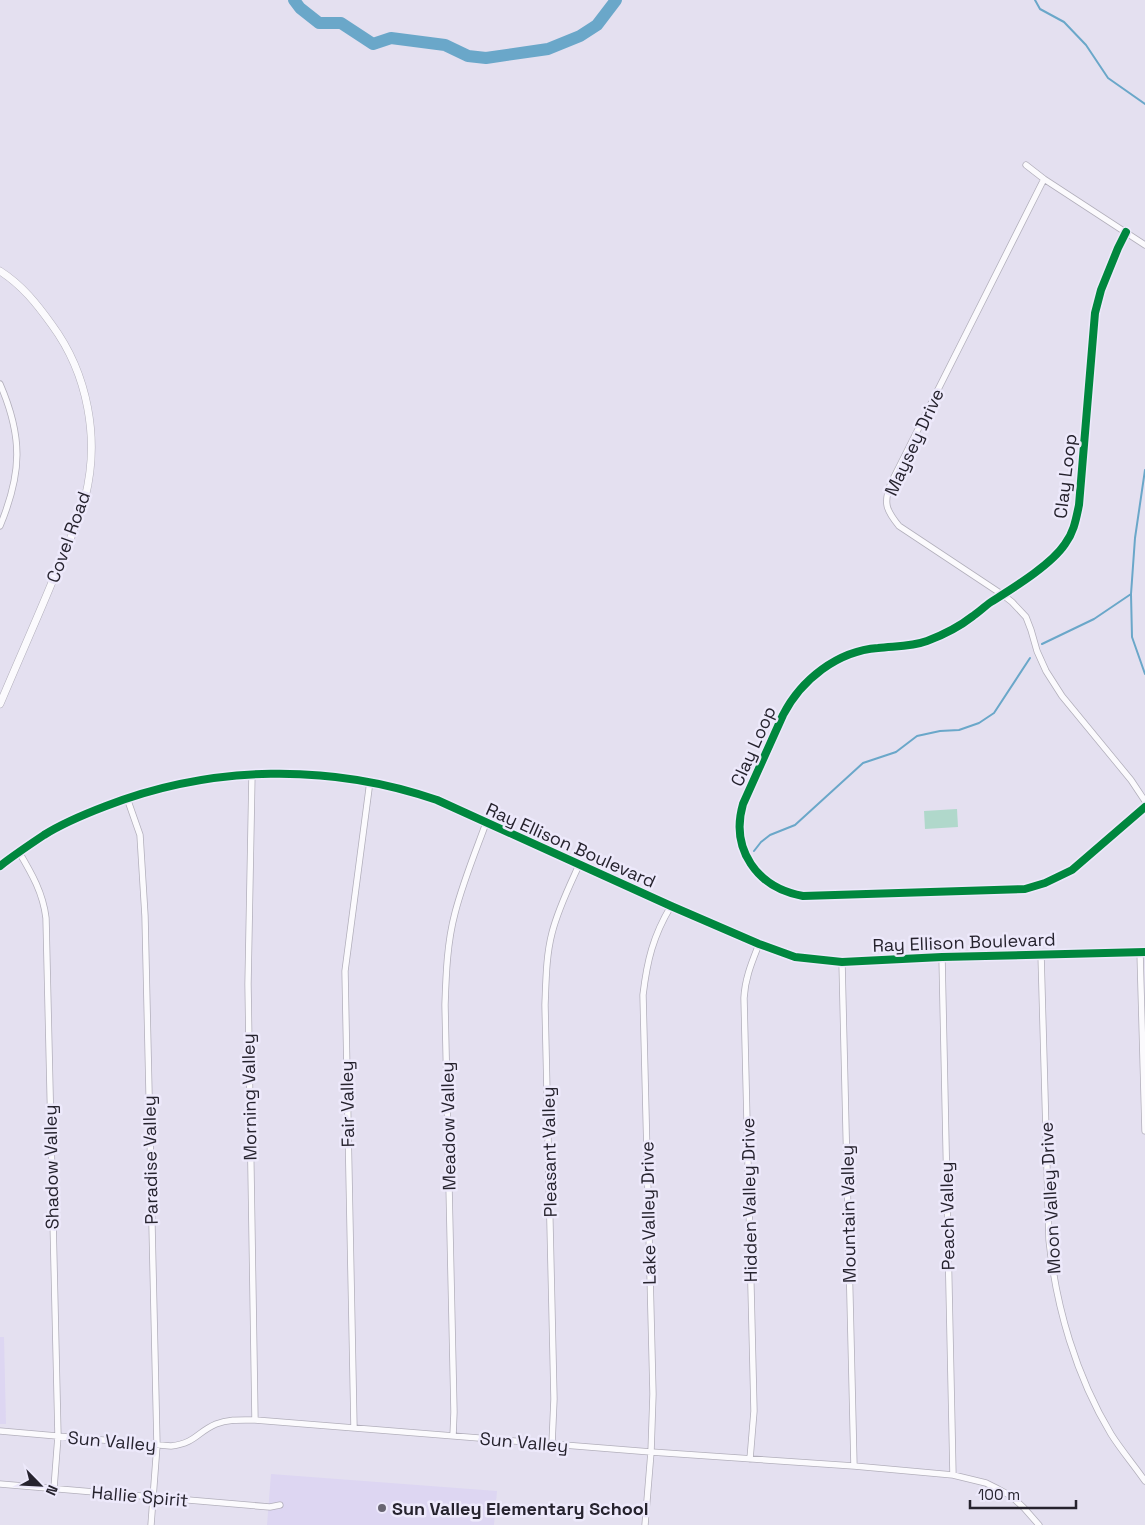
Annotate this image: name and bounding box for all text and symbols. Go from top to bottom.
street label: Maysey Drive [879,385,949,499]
street label: Clay Loop [1048,432,1082,520]
street label: Covel Road [41,488,95,586]
street label: Clay Loop [725,702,781,790]
street label: Ray Ellison Boulevard [483,797,659,893]
street label: Ray Ellison Boulevard [872,927,1056,957]
street label: Morning Valley [236,1033,262,1161]
street label: Fair Valley [335,1060,359,1148]
street label: Meadow Valley [435,1061,461,1191]
street label: Pleasant Valley [536,1086,562,1218]
street label: Paradise Valley [137,1095,163,1225]
street label: Shadow Valley [38,1104,64,1230]
street label: Hidden Valley Drive [736,1118,762,1282]
street label: Moon Valley Drive [1035,1121,1065,1275]
street label: Lake Valley Drive [635,1141,661,1285]
street label: Mountain Valley [835,1145,861,1283]
street label: Peach Valley [935,1161,959,1271]
street label: Sun Valley [67,1426,157,1456]
street label: Sun Valley [479,1427,569,1457]
north arrow [15,1460,65,1510]
scale bar [970,1478,1076,1510]
street label: Hallie Spirit [91,1480,189,1512]
text: N [42,1482,62,1498]
text: 100 m [978,1485,1020,1504]
place label: Sun Valley Elementary School [392,1497,649,1520]
marker: Sun Valley Elementary School [376,1502,388,1514]

